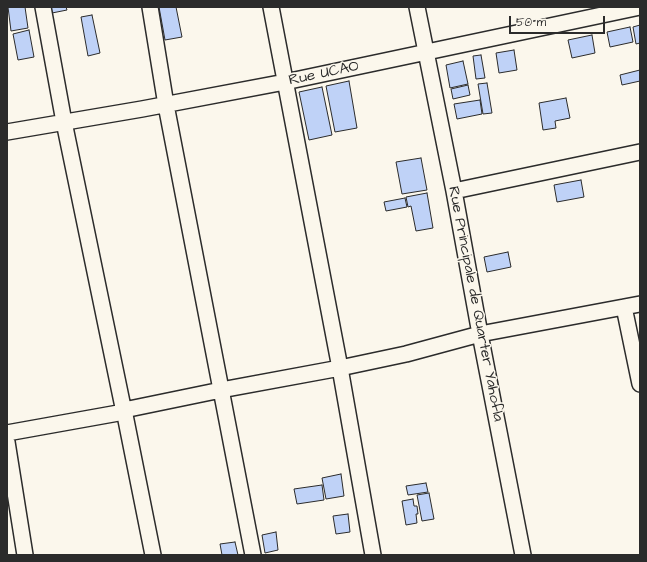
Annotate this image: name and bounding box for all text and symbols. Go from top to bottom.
scale bar [511,8,607,34]
text: 50 m [516,14,546,31]
street label: Rue UCAO [287,58,361,90]
street label: Rue Principale de Quarter Yahofla [443,185,507,423]

